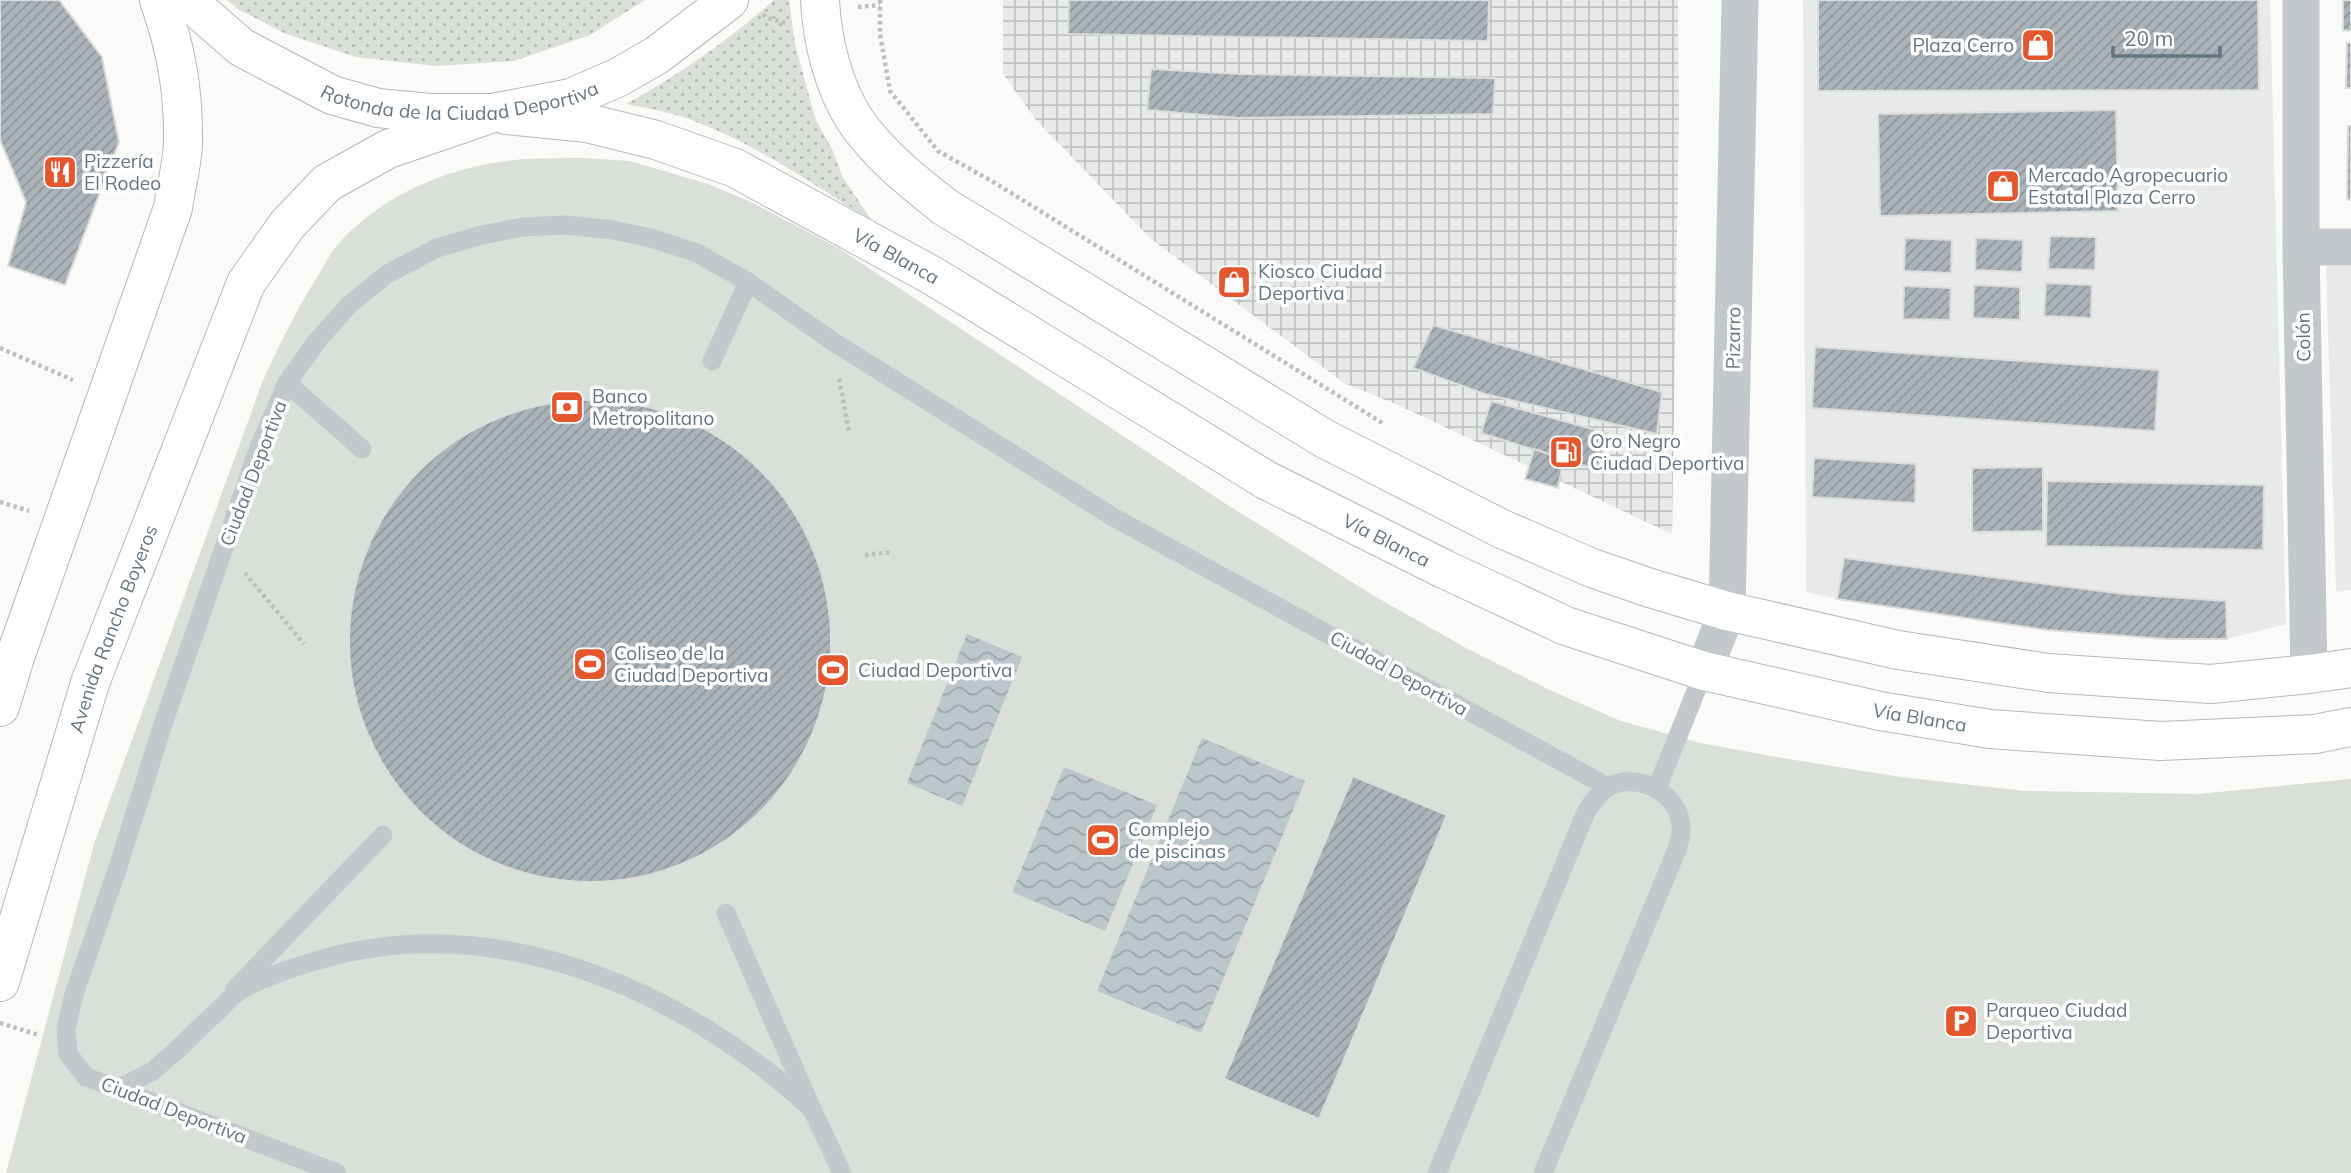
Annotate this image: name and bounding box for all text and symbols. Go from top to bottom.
scale bar [2113,14,2220,58]
text: 20 m [2124,25,2173,51]
shop icon: Plaza Cerro [2019,26,2057,64]
place label: Plaza Cerro [1912,33,2014,57]
street label: Rotonda de la Ciudad Deportiva [318,73,600,95]
text: Rotonda de la Ciudad Deportiva [317,76,602,125]
place label: Pizzería El Rodeo [84,149,161,195]
restaurant icon: Pizzería El Rodeo [41,153,79,191]
place label: Mercado Agropecuario Estatal Plaza Cerro [2028,163,2228,209]
shop icon: Mercado Agropecuario Estatal Plaza Cerro [1984,167,2022,205]
street label: Vía Blanca [849,223,944,289]
place label: Kiosco Ciudad Deportiva [1258,259,1383,305]
shop icon: Kiosco Ciudad Deportiva [1215,263,1253,301]
street label: Pizarro [1720,306,1746,370]
street label: Colón [2291,312,2315,362]
place label: Banco Metropolitano [592,384,714,430]
bank icon: Banco Metropolitano [548,388,586,426]
street label: Ciudad Deportiva [214,397,292,549]
place label: Oro Negro Ciudad Deportiva [1590,429,1744,475]
fuel station icon: Oro Negro Ciudad Deportiva [1547,433,1585,471]
street label: Vía Blanca [1339,508,1434,572]
street label: Avenida Rancho Boyeros [64,521,163,736]
street label: Ciudad Deportiva [1326,625,1472,721]
place label: Coliseo de la Ciudad Deportiva [614,641,768,687]
sports icon: Coliseo de la Ciudad Deportiva [571,645,609,683]
sports icon: Ciudad Deportiva [814,651,852,689]
place label: Ciudad Deportiva [858,658,1012,682]
street label: Vía Blanca [1870,698,1969,737]
place label: Complejo de piscinas [1128,817,1226,863]
sports icon: Complejo de piscinas [1084,821,1122,859]
place label: Parqueo Ciudad Deportiva [1986,998,2127,1044]
parking icon: Parqueo Ciudad Deportiva [1942,1002,1980,1040]
street label: Ciudad Deportiva [98,1071,250,1149]

